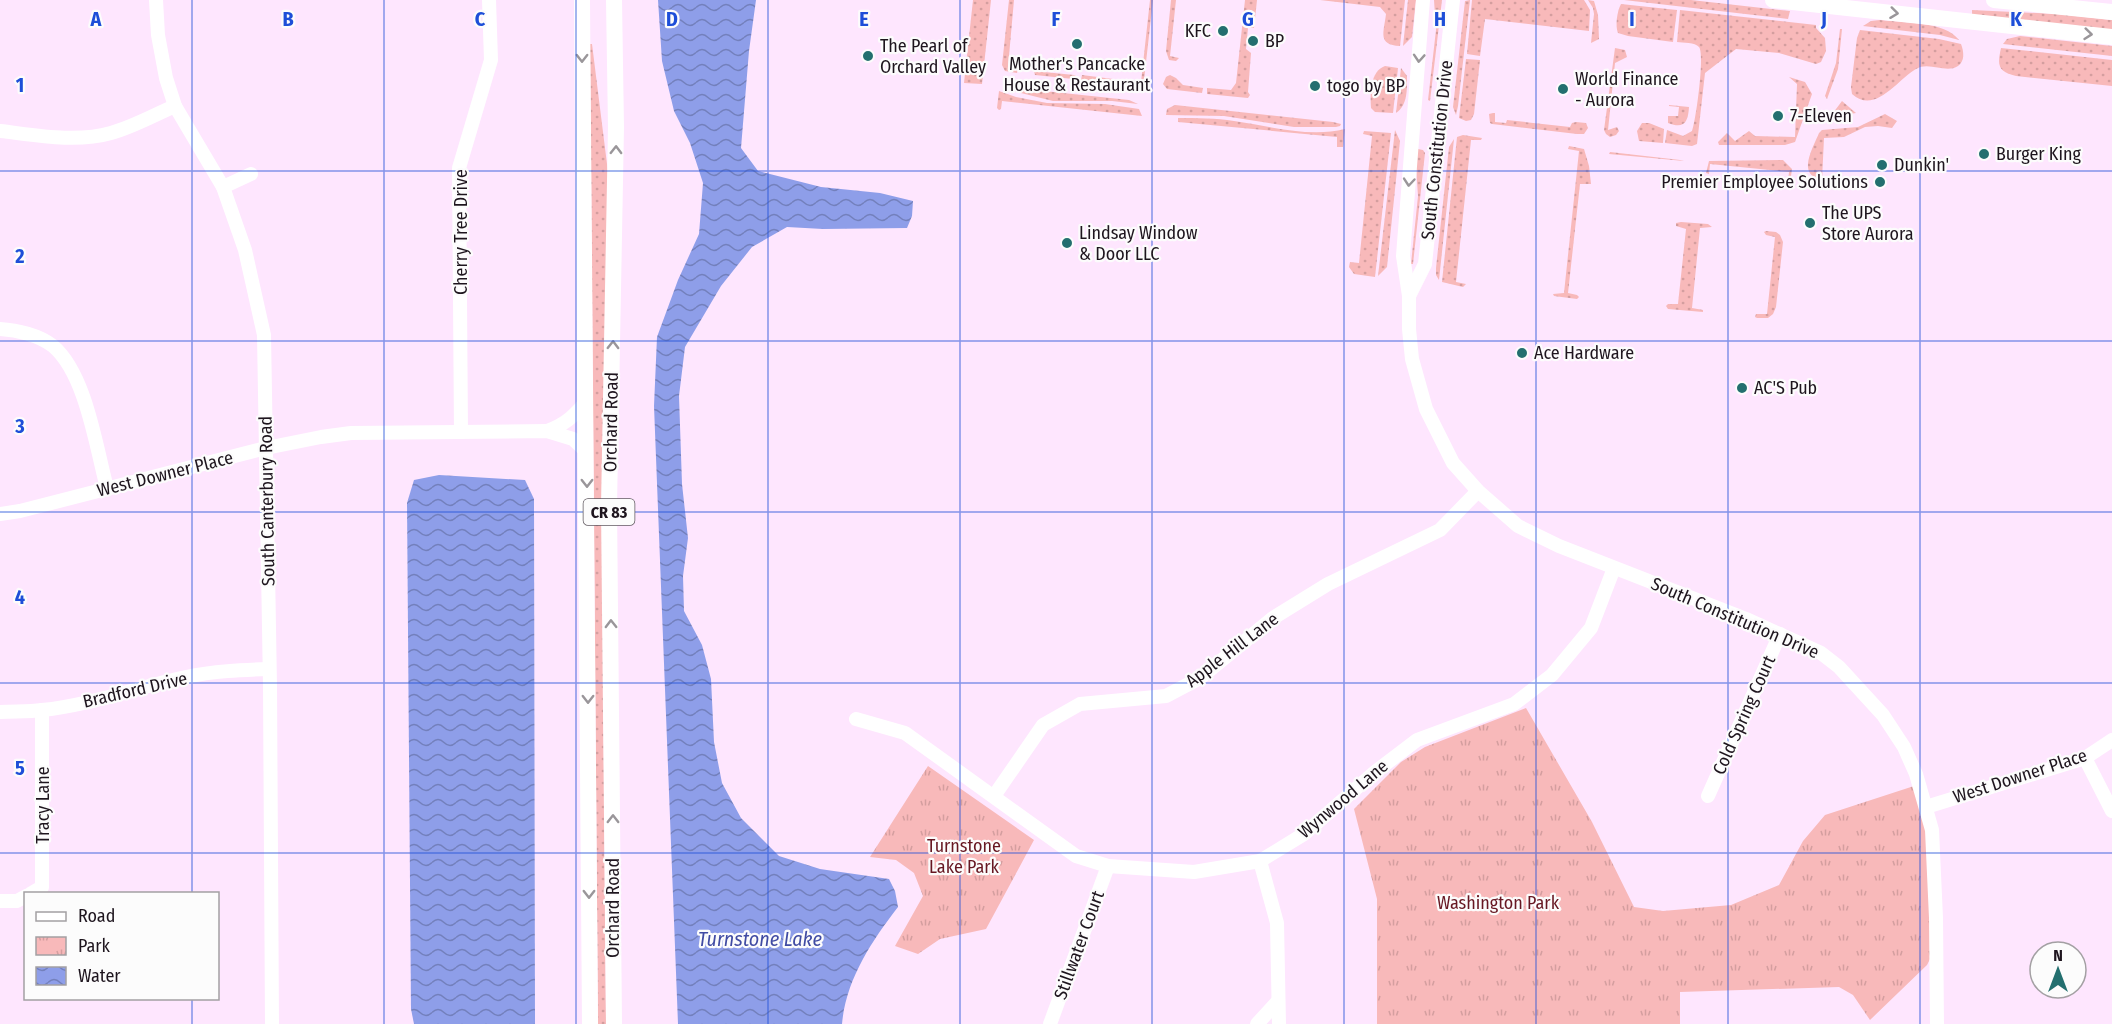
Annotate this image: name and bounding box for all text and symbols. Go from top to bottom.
one-way arrow [1889,6,1899,19]
text: A [90,7,103,31]
text: B [282,7,294,31]
text: C [475,7,486,31]
text: D [666,7,678,31]
text: E [859,7,869,31]
text: F [1052,7,1061,31]
text: G [1242,7,1254,31]
text: H [1434,7,1446,31]
text: I [1629,7,1635,31]
text: J [1820,7,1827,31]
text: K [2010,7,2022,31]
place label: KFC [1185,20,1211,42]
marker: KFC [1216,24,1230,38]
one-way arrow [2083,28,2092,40]
place label: BP [1265,30,1284,52]
marker: BP [1246,34,1260,48]
place label: The Pearl of Orchard Valley [880,35,986,78]
marker: Mother's Pancacke House & Restaurant [1070,37,1084,51]
marker: The Pearl of Orchard Valley [861,49,875,63]
place label: Mother's Pancacke House & Restaurant [1004,53,1151,96]
one-way arrow [576,54,588,63]
one-way arrow [1412,54,1425,63]
street label: South Constitution Drive [1417,59,1457,241]
place label: World Finance - Aurora [1575,68,1679,111]
text: 1 [16,73,24,97]
place label: togo by BP [1327,75,1405,97]
marker: togo by BP [1308,79,1322,93]
marker: World Finance - Aurora [1556,82,1570,96]
place label: 7-Eleven [1790,105,1852,127]
marker: 7-Eleven [1771,109,1785,123]
place label: Burger King [1996,143,2081,165]
one-way arrow [610,145,622,154]
marker: Burger King [1977,147,1991,161]
place label: Dunkin' [1894,154,1949,176]
marker: Dunkin' [1875,158,1889,172]
street label: Cherry Tree Drive [450,169,472,295]
place label: Premier Employee Solutions [1661,171,1868,193]
marker: Premier Employee Solutions [1873,175,1887,189]
one-way arrow [1403,178,1416,187]
place label: The UPS Store Aurora [1822,202,1914,245]
marker: The UPS Store Aurora [1803,216,1817,230]
place label: Lindsay Window & Door LLC [1079,222,1198,265]
marker: Lindsay Window & Door LLC [1060,236,1074,250]
text: 2 [14,244,25,268]
one-way arrow [606,340,619,349]
place label: Ace Hardware [1534,342,1634,364]
marker: Ace Hardware [1515,346,1529,360]
street label: Orchard Road [599,372,623,472]
place label: AC'S Pub [1754,377,1817,399]
marker: AC'S Pub [1735,381,1749,395]
text: 3 [14,414,25,438]
street label: South Canterbury Road [255,416,279,586]
street label: West Downer Place [95,446,235,502]
one-way arrow [581,478,593,487]
road number: CR 83 [584,499,634,525]
street label: South Constitution Drive [1648,573,1822,663]
text: 4 [15,585,25,609]
street label: Apple Hill Lane [1181,608,1283,692]
one-way arrow [605,619,617,628]
street label: Cold Spring Court [1708,652,1780,778]
street label: Bradford Drive [81,667,190,713]
one-way arrow [581,694,594,703]
street label: West Downer Place [1950,744,2090,808]
street label: Wynwood Lane [1294,755,1393,843]
text: 5 [15,756,25,780]
street label: Tracy Lane [32,766,54,844]
one-way arrow [607,814,619,823]
park label: Turnstone Lake Park [927,835,1001,878]
street label: Orchard Road [602,858,624,958]
street label: Stillwater Court [1049,888,1109,1002]
one-way arrow [583,889,595,898]
legend [24,892,219,1000]
park label: Washington Park [1437,892,1560,914]
text: Road [78,905,115,927]
water label: Turnstone Lake [698,927,822,951]
text: Park [78,935,111,957]
north arrow [2028,940,2088,1000]
text: N [2053,946,2063,965]
text: Water [78,965,121,987]

